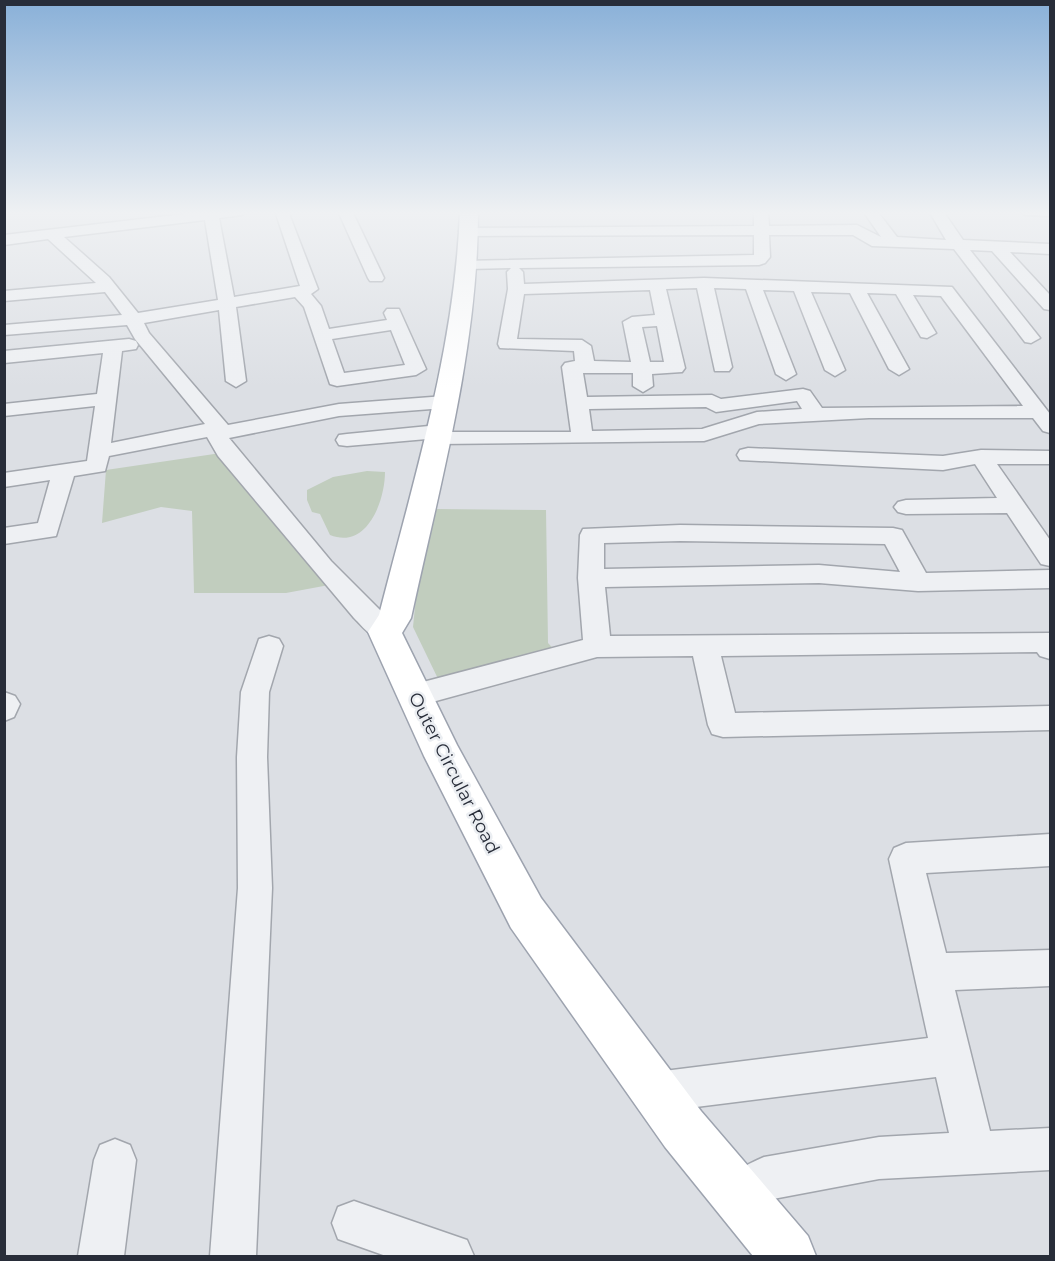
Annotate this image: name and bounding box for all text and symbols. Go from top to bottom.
street label: Outer Circular Road [404,689,504,857]

